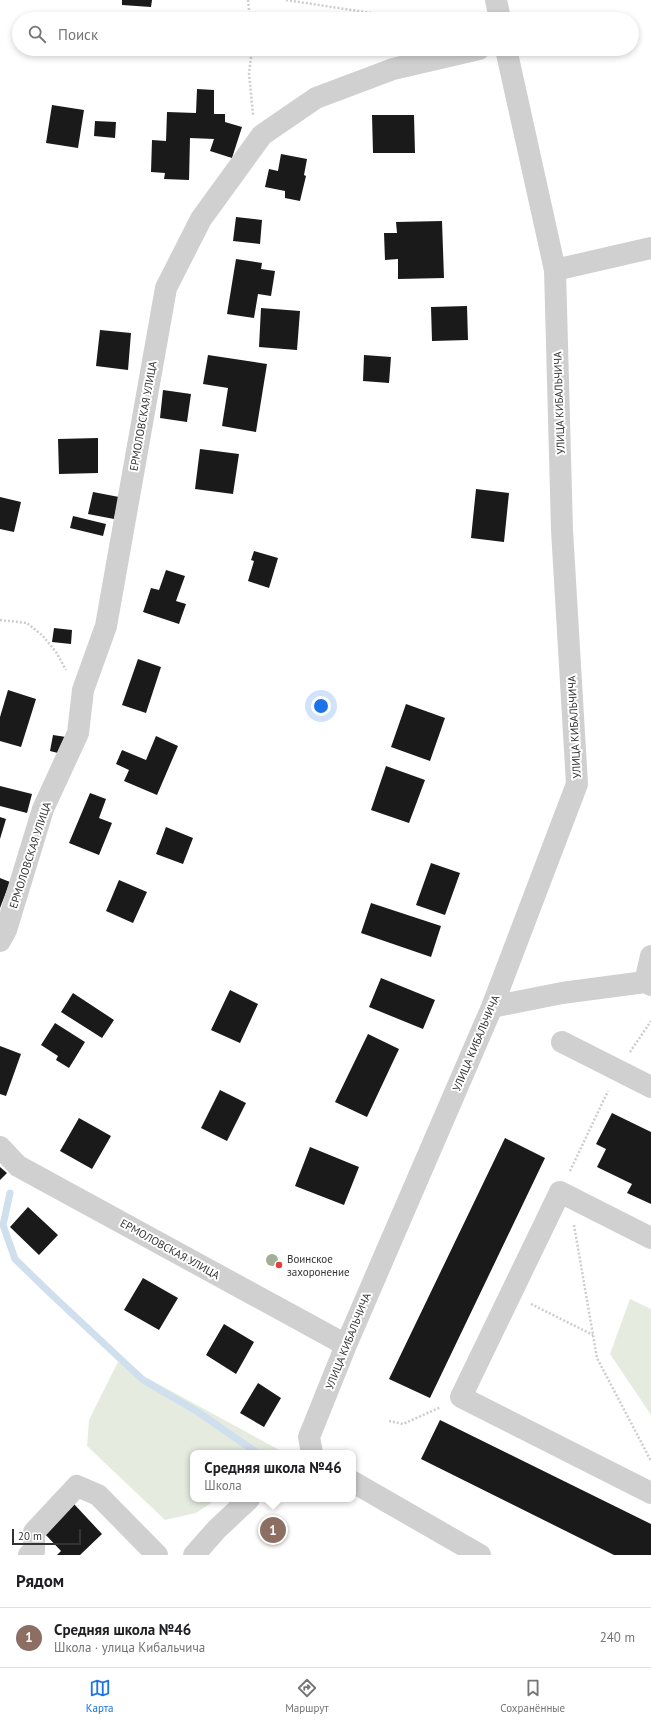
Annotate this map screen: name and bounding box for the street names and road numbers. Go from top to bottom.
street label: УЛИЦА КИБАЛЬЧИЧА [550,351,568,455]
street label: ЕРМОЛОВСКАЯ УЛИЦА [126,359,160,472]
street label: УЛИЦА КИБАЛЬЧИЧА [564,675,584,779]
street label: ЕРМОЛОВСКАЯ УЛИЦА [6,799,54,910]
street label: УЛИЦА КИБАЛЬЧИЧА [449,992,503,1093]
street label: ЕРМОЛОВСКАЯ УЛИЦА [118,1216,223,1282]
street label: УЛИЦА КИБАЛЬЧИЧА [322,1290,374,1391]

